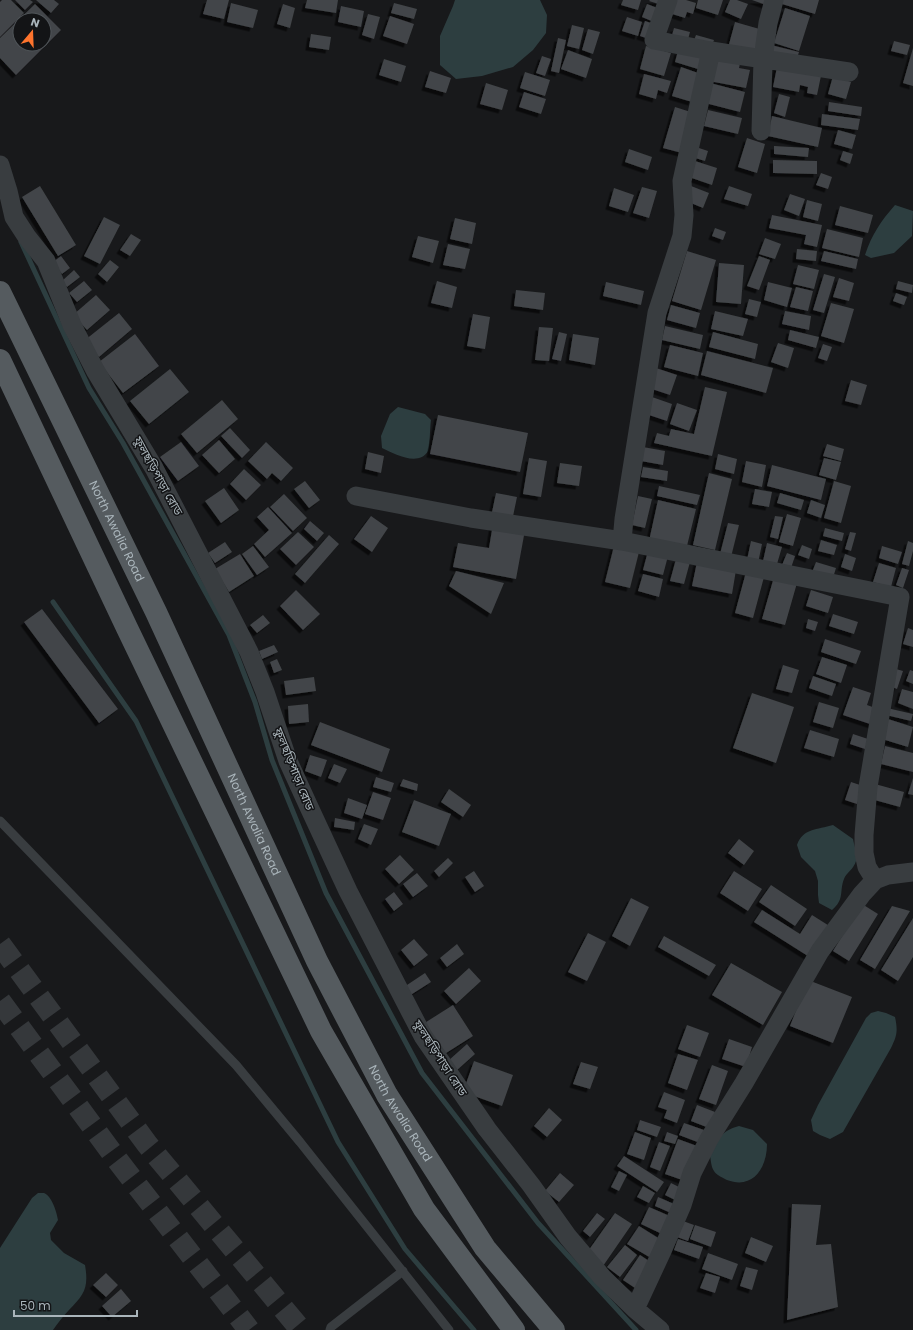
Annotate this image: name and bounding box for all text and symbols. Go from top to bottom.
north arrow [12,12,52,52]
text: N [29,14,42,31]
street label: ফুলছড়িপাড়া রোড [129,432,187,519]
street label: North Awalia Road [85,478,149,584]
street label: ফুলছড়িপাড়া রোড [270,724,319,813]
street label: North Awalia Road [224,771,285,878]
street label: ফুলছড়িপাড়া রোড [409,1015,472,1100]
street label: North Awalia Road [365,1062,436,1165]
scale bar [14,1292,137,1318]
text: 50 m [20,1297,51,1314]

